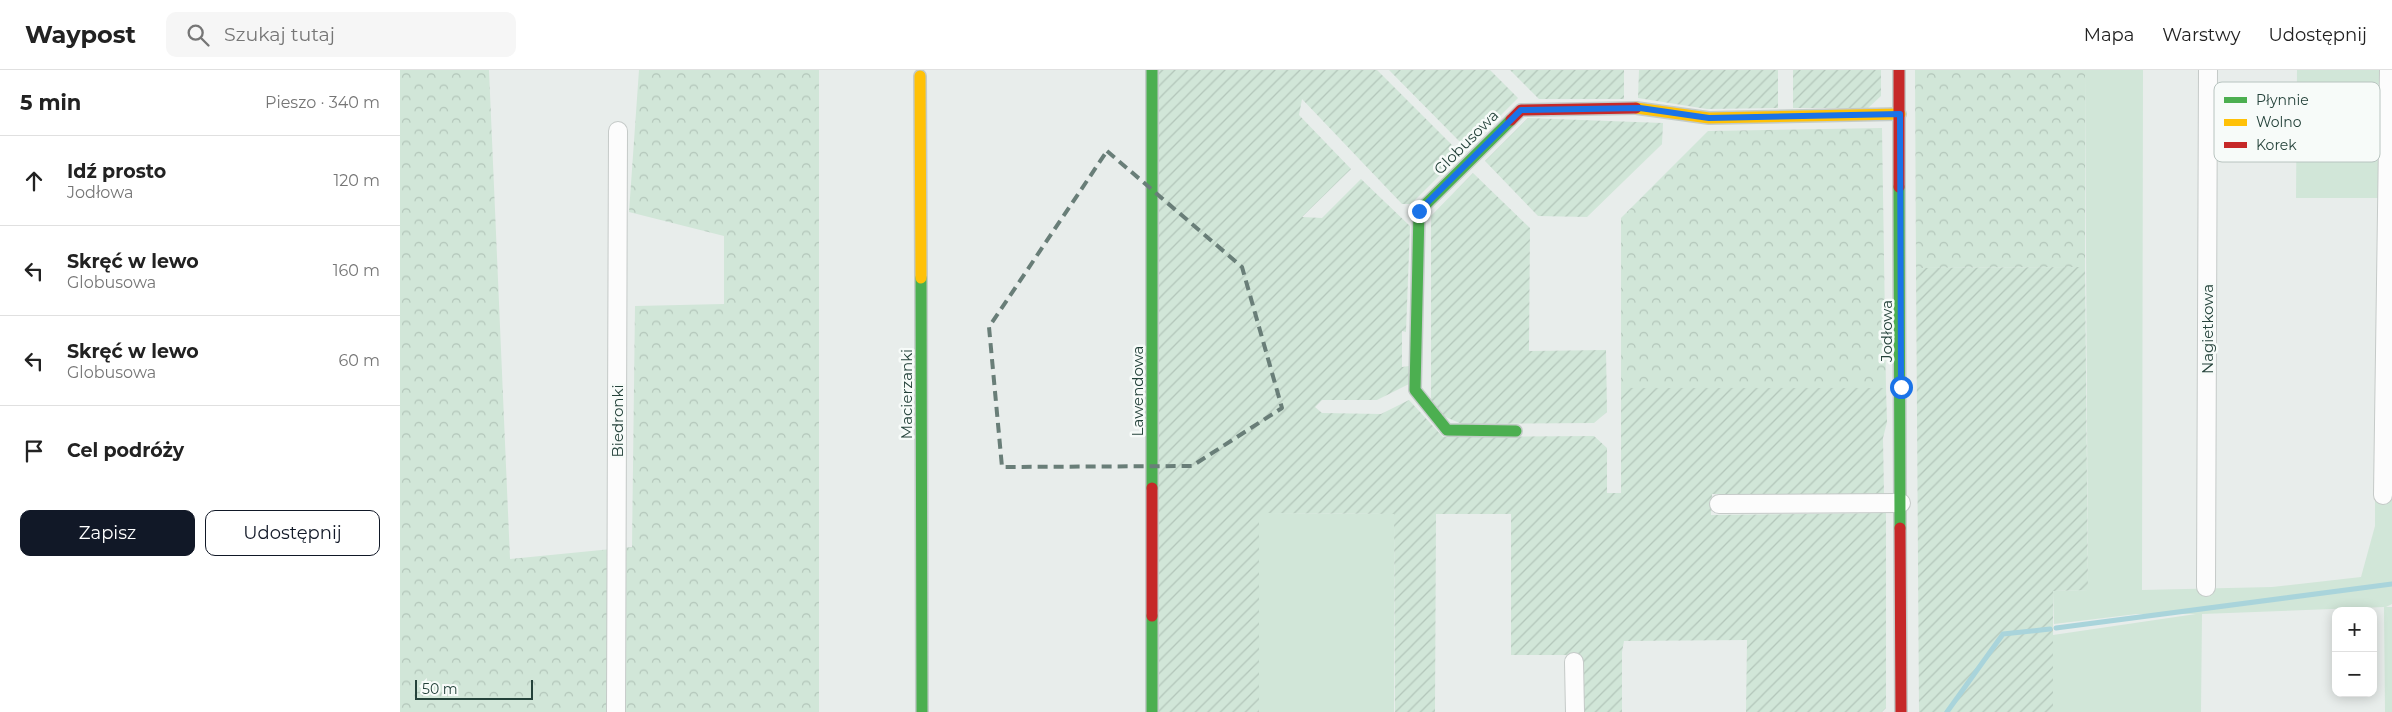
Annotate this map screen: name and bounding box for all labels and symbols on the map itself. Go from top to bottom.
legend [2214,82,2380,162]
text: Płynnie [2256,91,2309,109]
street label: Globusowa [1430,106,1502,178]
text: Wolno [2256,113,2302,131]
text: Korek [2256,136,2297,154]
route end [1408,200,1431,223]
street label: Nagietkowa [2198,284,2217,374]
street label: Jodłowa [1877,300,1896,363]
street label: Lawendowa [1128,346,1147,436]
street label: Macierzanki [897,349,916,439]
route start [1890,376,1913,399]
street label: Biedronki [608,385,627,457]
scale bar [415,677,532,700]

